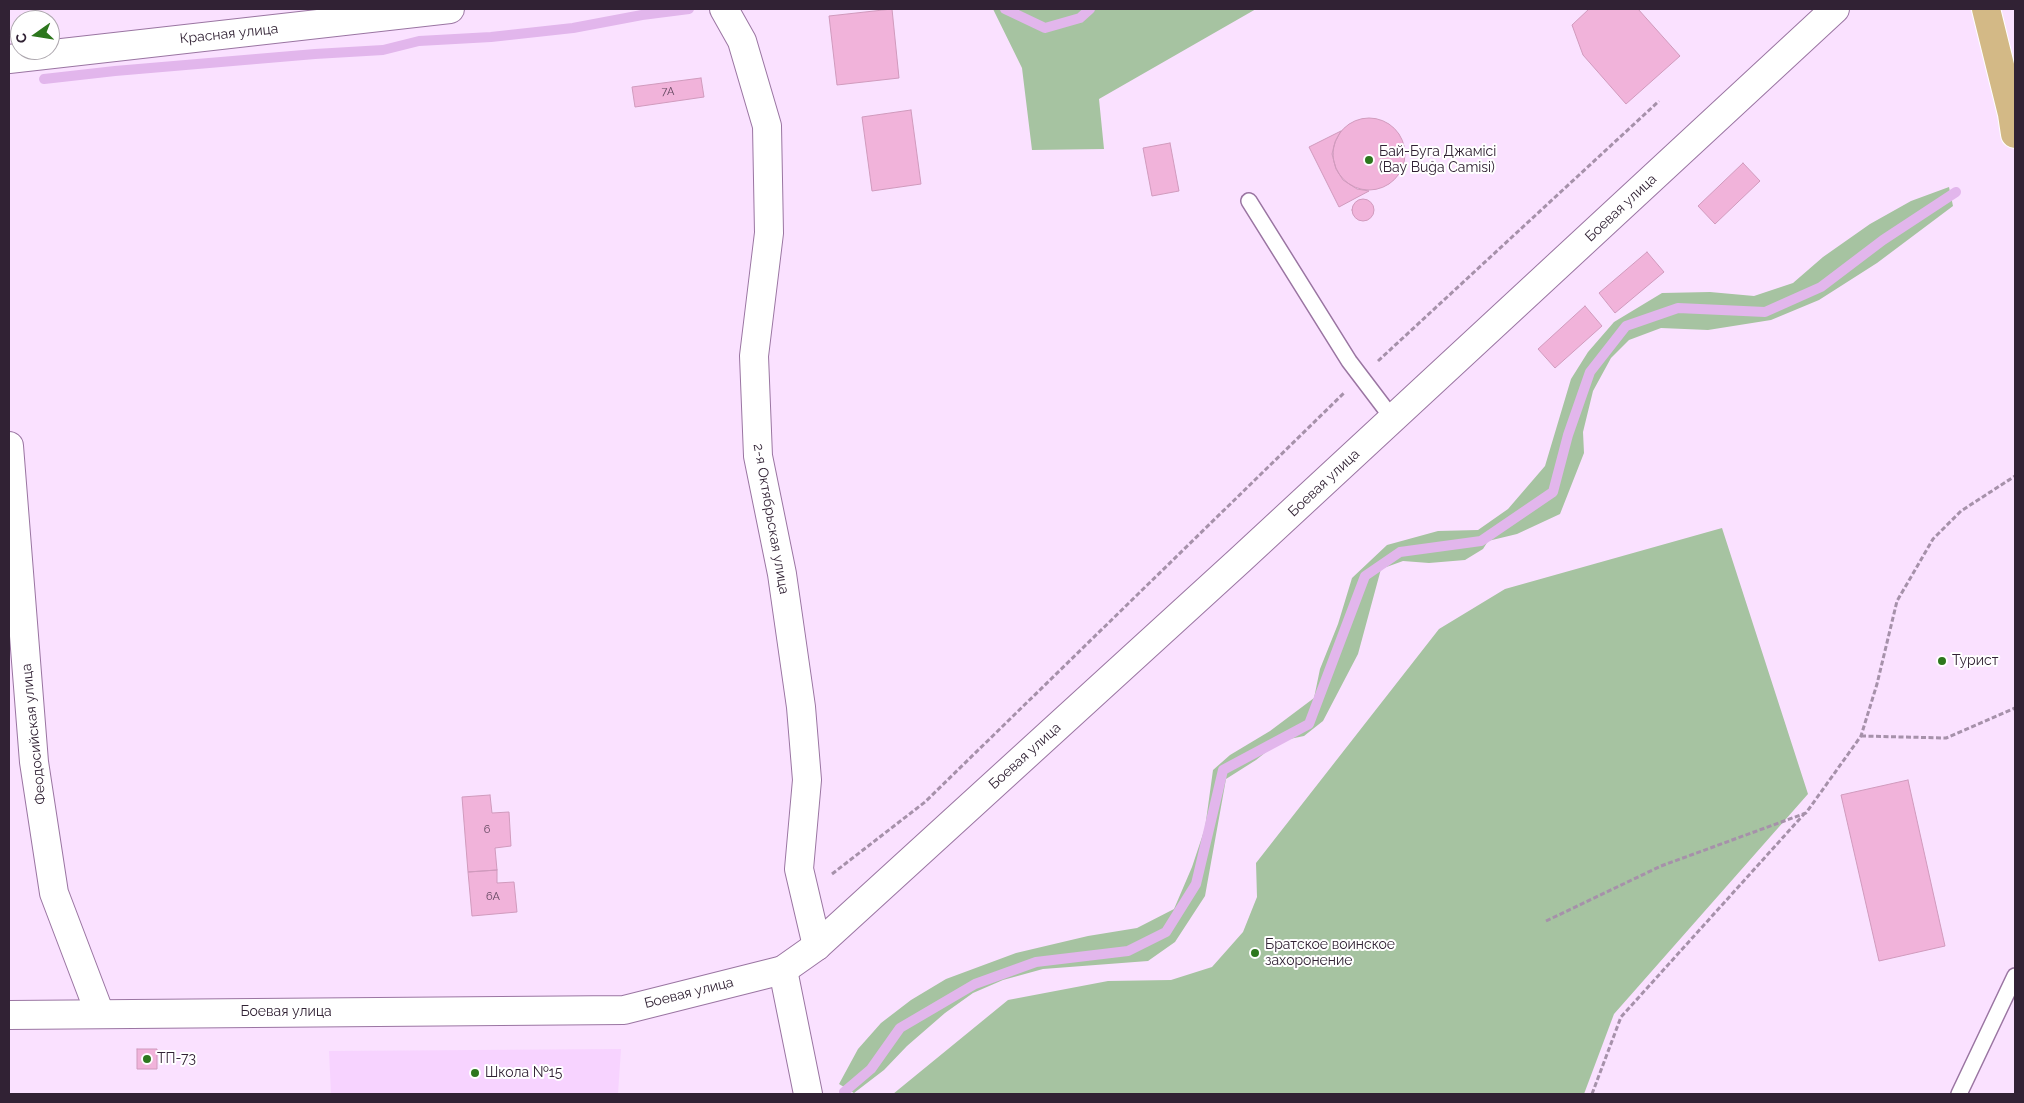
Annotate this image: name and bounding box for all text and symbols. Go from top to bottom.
north arrow [10,10,60,60]
street label: Красная улица [179,20,279,48]
text: С [12,32,30,45]
house number: 7А [662,85,674,99]
place label: Бай-Буга Джамісі (Bay Buğa Camisi) [1379,144,1496,176]
marker: Бай-Буга Джамісі (Bay Buğa Camisi) [1363,154,1375,166]
street label: Боевая улица [1582,171,1660,245]
street label: 2-я Октябрьская улица [749,442,793,596]
street label: Боевая улица [1285,446,1363,520]
place label: Турист [1952,653,1998,669]
marker: Турист [1936,655,1948,667]
street label: Феодосийская улица [18,663,50,805]
street label: Боевая улица [985,719,1065,793]
house number: 6 [484,823,490,837]
house number: 6А [486,890,500,904]
place label: Братское воинское захоронение [1265,937,1395,970]
marker: Братское воинское захоронение [1249,947,1261,959]
street label: Боевая улица [643,974,735,1012]
street label: Боевая улица [240,1004,332,1020]
place label: ТП-73 [157,1051,196,1067]
marker: ТП-73 [141,1053,153,1065]
place label: Школа №15 [485,1065,562,1081]
marker: Школа №15 [469,1067,481,1079]

